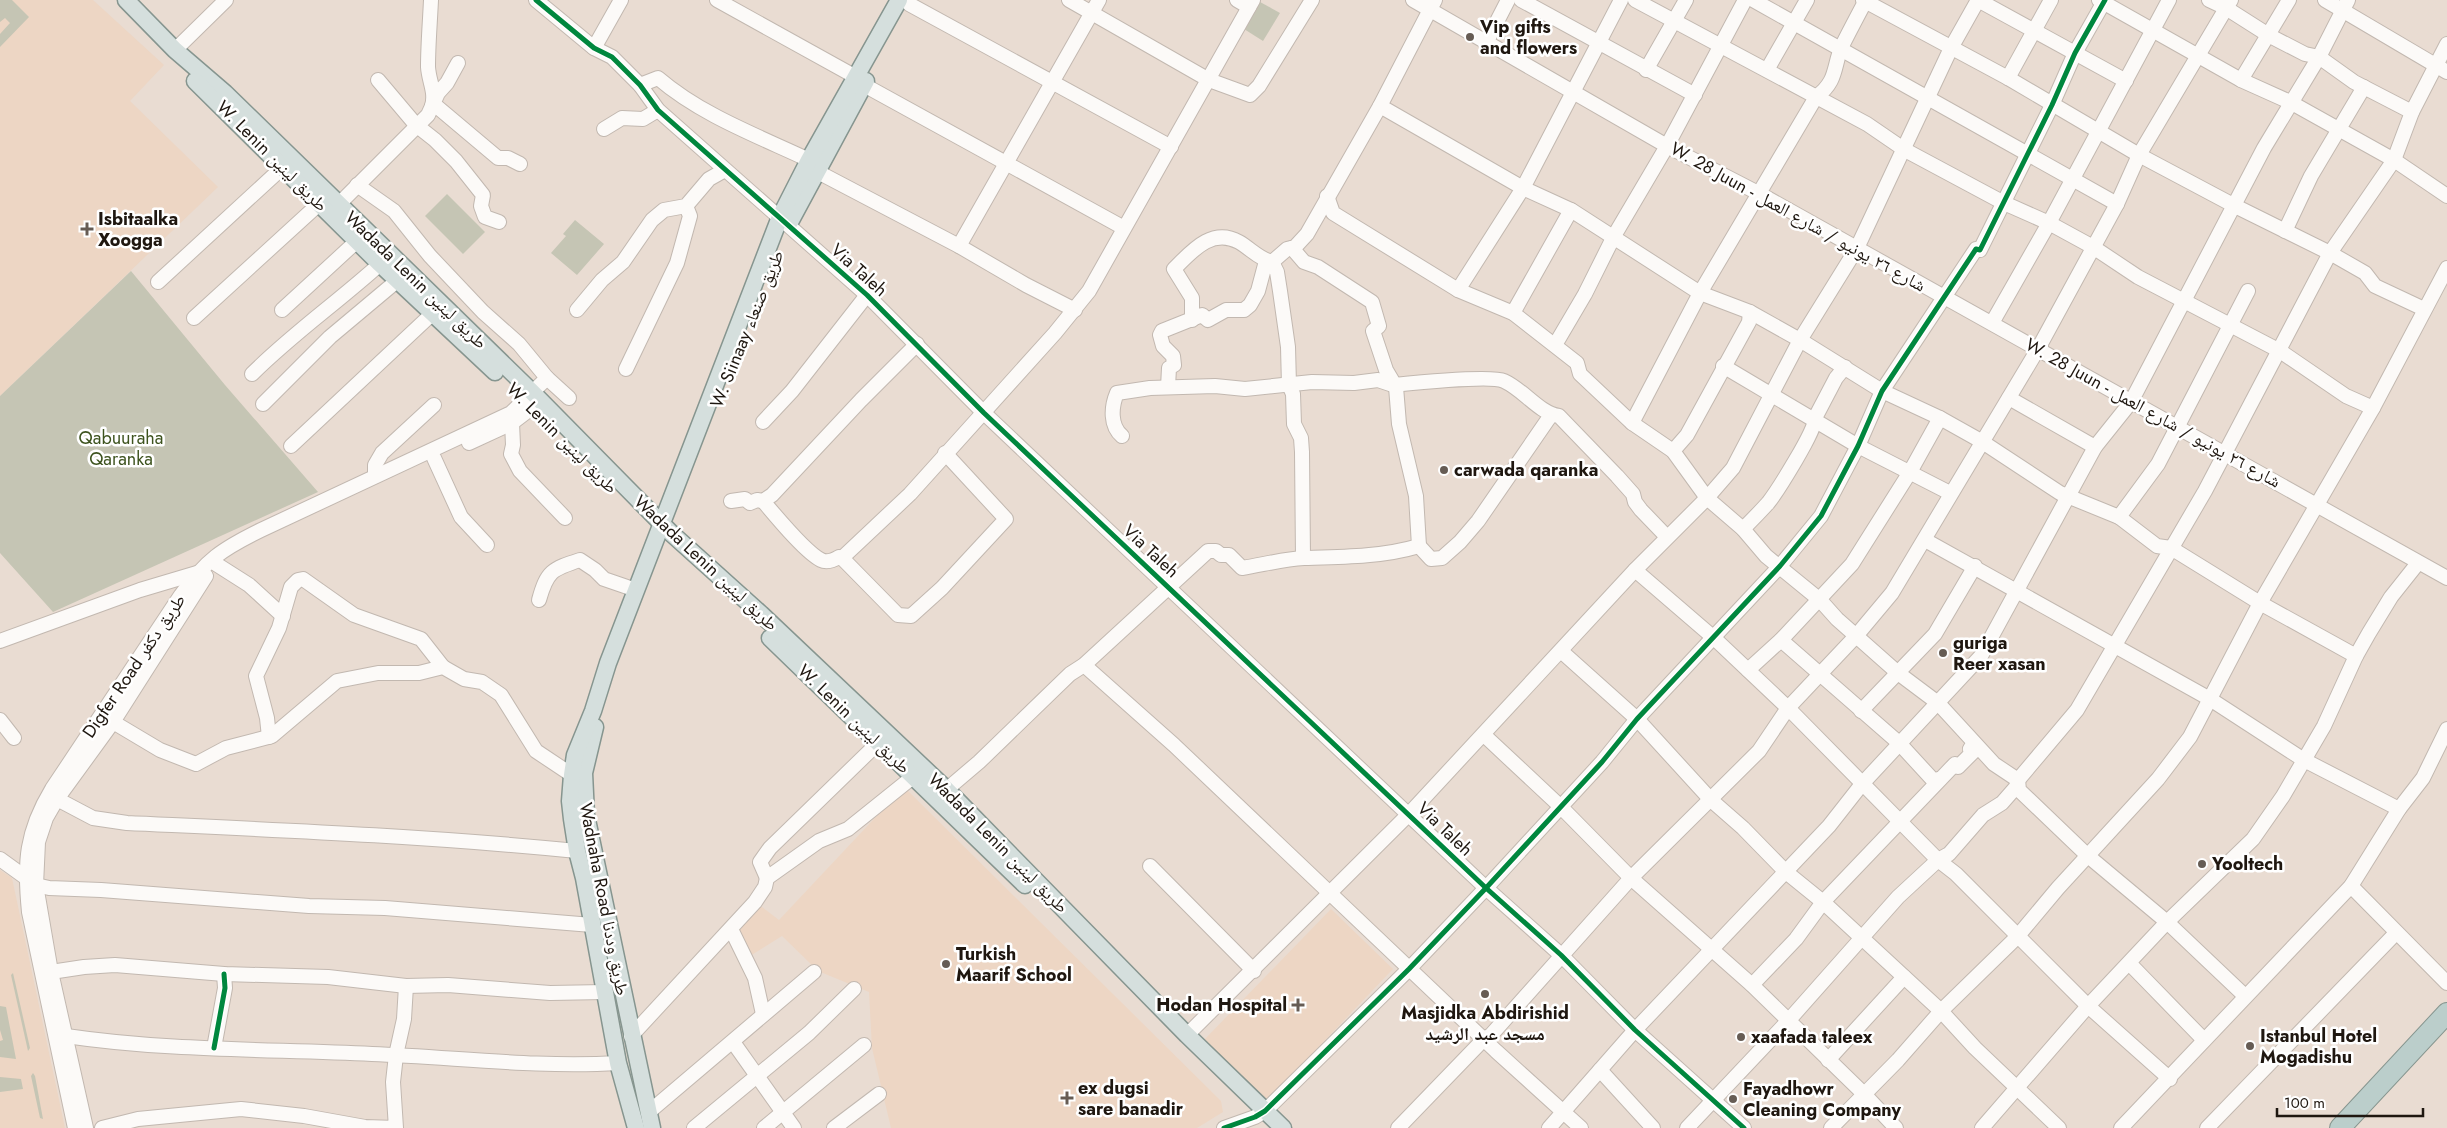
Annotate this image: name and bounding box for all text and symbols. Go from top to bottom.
place label: Vip gifts and flowers [1479,14,1577,61]
marker: Vip gifts and flowers [1464,31,1476,43]
street label: W. Lenin طريق لينين [210,94,334,218]
street label: W. 28 Juun - شارع ٢٦ يونيو / شارع العمل [1666,136,1930,298]
street label: Wadada Lenin طريق لينين [339,205,493,355]
place label: Isbitaalka Xoogga [98,206,178,253]
marker: Isbitaalka Xoogga [80,222,94,236]
street label: Via Taleh [825,237,893,303]
street label: W. Siinaay طريق صنعاء [704,246,790,412]
street label: W. 28 Juun - شارع ٢٦ يونيو / شارع العمل [2021,332,2285,494]
street label: W. Lenin طريق لينين [500,376,624,500]
park label: Qabuuraha Qaranka [79,425,163,472]
place label: carwada qaranka [1454,457,1599,483]
marker: carwada qaranka [1438,464,1450,476]
street label: Wadada Lenin طريق لينين [628,489,784,637]
street label: Via Taleh [1117,518,1185,584]
street label: Digfer Road طريق دكفر [76,589,192,743]
place label: guriga Reer xasan [1953,630,2046,677]
marker: guriga Reer xasan [1937,647,1949,659]
street label: W. Lenin طريق لينين [792,658,916,780]
street label: Wadada Lenin طريق لينين [922,767,1074,919]
street label: Via Taleh [1411,796,1479,862]
street label: Wadnaha Road طريق وددنا [573,800,635,998]
place label: Yooltech [2211,851,2283,877]
marker: Yooltech [2196,858,2208,870]
place label: Turkish Maarif School [956,941,1072,988]
marker: Turkish Maarif School [940,958,952,970]
marker: Masjidka Abdirishid مسجد عبد الرشيد [1479,988,1491,1000]
place label: Hodan Hospital [1156,992,1287,1018]
marker: Hodan Hospital [1291,998,1305,1012]
place label: Masjidka Abdirishid مسجد عبد الرشيد [1401,1000,1569,1047]
place label: Istanbul Hotel Mogadishu [2260,1023,2377,1070]
place label: xaafada taleex [1751,1024,1873,1050]
marker: xaafada taleex [1735,1031,1747,1043]
marker: Istanbul Hotel Mogadishu [2244,1040,2256,1052]
place label: ex dugsi sare banadir [1078,1075,1184,1122]
place label: Fayadhowr Cleaning Company [1743,1076,1902,1123]
scale bar [2277,1086,2423,1118]
marker: ex dugsi sare banadir [1060,1091,1074,1105]
text: 100 m [2284,1092,2325,1114]
marker: Fayadhowr Cleaning Company [1727,1093,1739,1105]

